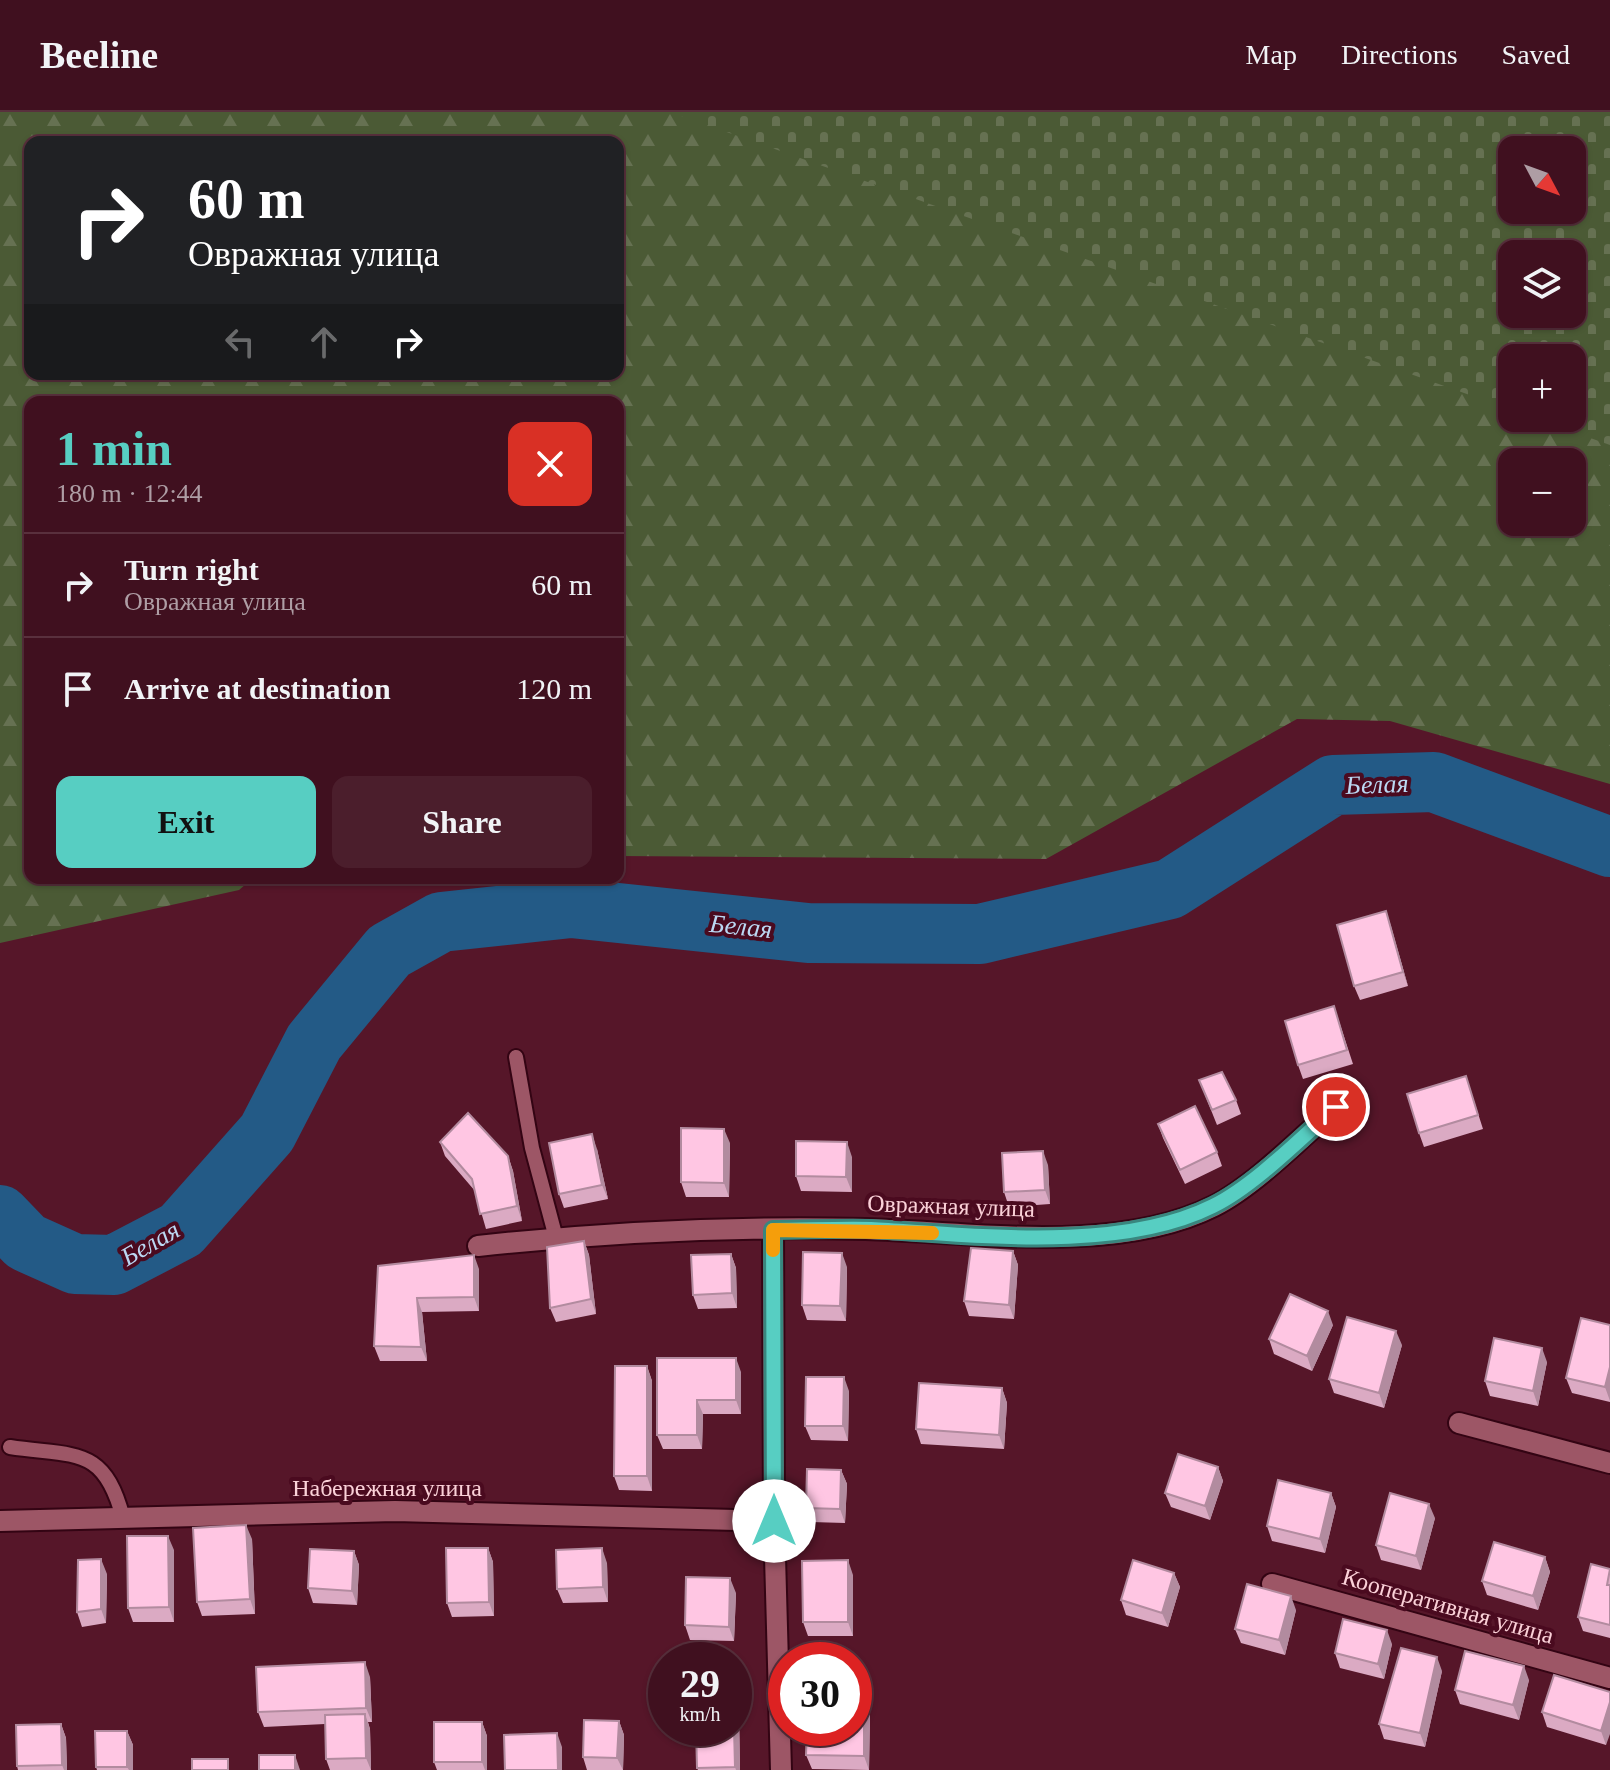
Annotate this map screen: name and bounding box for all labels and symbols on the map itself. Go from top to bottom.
north arrow [1498,136,1586,224]
water label: Белая [1344,769,1409,800]
water label: Белая [707,909,774,944]
pin [1302,1073,1370,1141]
street label: Овражная улица [867,1190,1036,1222]
water label: Белая [115,1215,185,1272]
street label: Набережная улица [292,1475,482,1501]
position arrow [732,1479,816,1563]
street label: Кооперативная улица [1339,1563,1557,1649]
speed limit sign: 30 [768,1642,872,1746]

